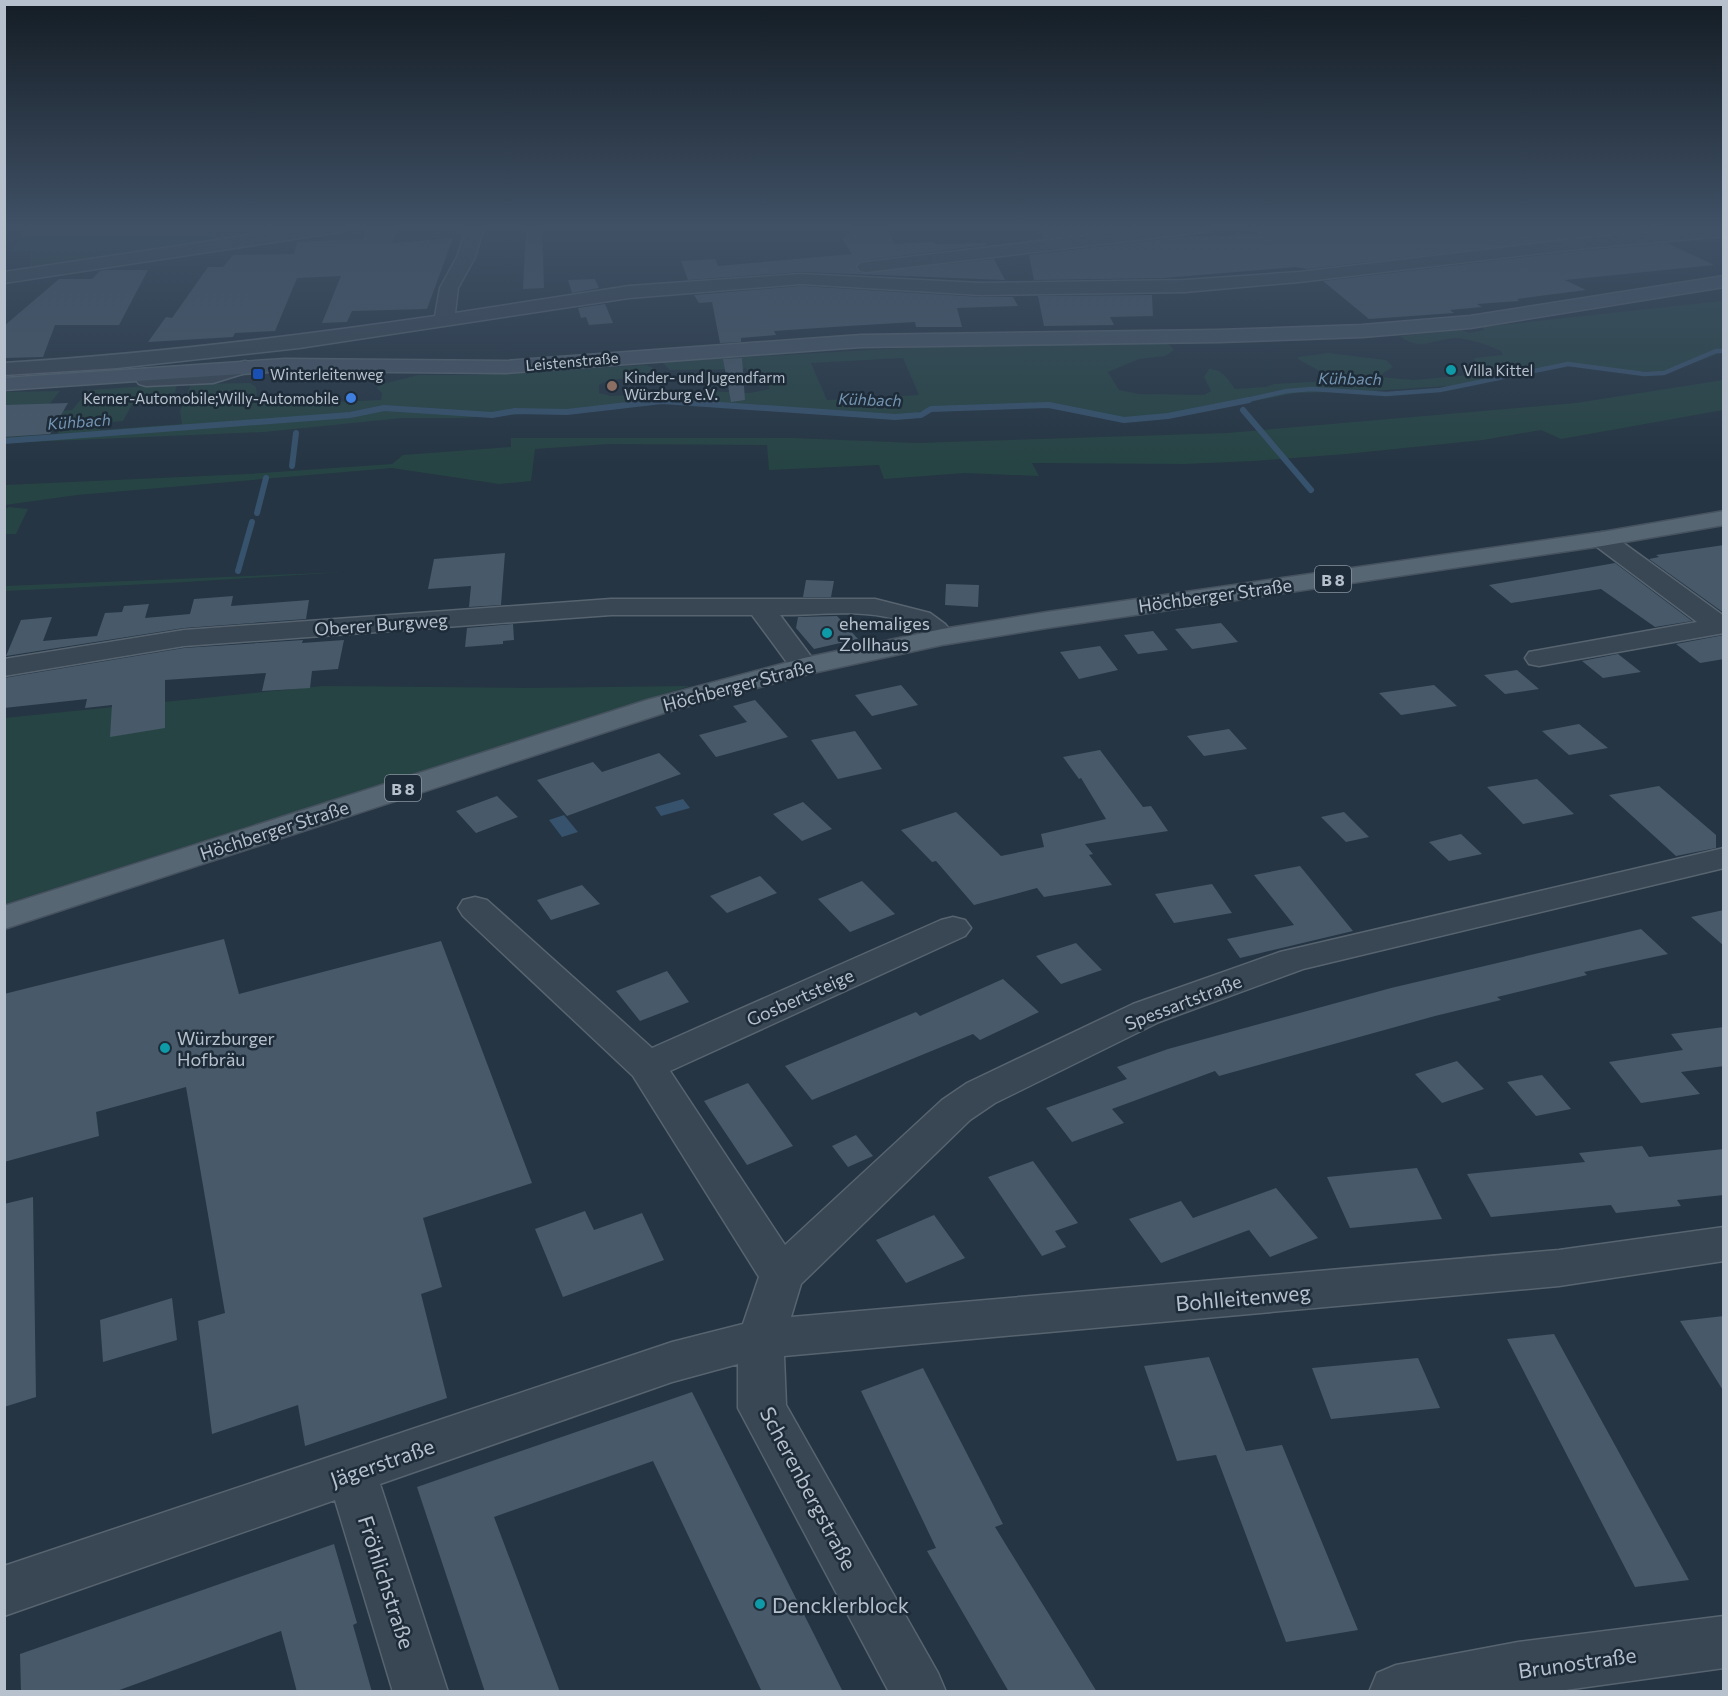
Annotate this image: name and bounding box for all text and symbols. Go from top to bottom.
street label: Leistenstraße [525,348,619,374]
place label: Villa Kittel [1463,361,1533,379]
marker: Villa Kittel [1444,363,1458,377]
place label: Winterleitenweg [270,365,383,383]
marker: Winterleitenweg [251,367,265,381]
place label: Kinder- und Jugendfarm Würzburg e.V. [624,368,785,403]
water label: Kühbach [1318,368,1382,388]
marker: Kinder- und Jugendfarm Würzburg e.V. [605,379,619,393]
water label: Kühbach [838,388,902,410]
place label: Kerner-Automobile;Willy-Automobile [83,389,339,407]
marker: Kerner-Automobile;Willy-Automobile [344,391,358,405]
water label: Kühbach [47,409,111,433]
road number: B 8 [1315,566,1351,592]
street label: Höchberger Straße [1137,573,1293,617]
street label: Oberer Burgweg [313,608,449,640]
place label: ehemaliges Zollhaus [839,612,930,655]
marker: ehemaliges Zollhaus [820,626,834,640]
street label: Höchberger Straße [660,654,816,716]
road number: B 8 [385,775,421,801]
street label: Höchberger Straße [197,796,351,864]
street label: Gosbertsteige [743,964,857,1030]
street label: Spessartstraße [1121,970,1245,1034]
place label: Würzburger Hofbräu [177,1027,275,1070]
marker: Würzburger Hofbräu [158,1041,172,1055]
street label: Bohlleitenweg [1174,1279,1312,1315]
street label: Scherenbergstraße [755,1402,863,1574]
street label: Jägerstraße [327,1433,437,1491]
street label: Fröhlichstraße [354,1512,420,1652]
place label: Dencklerblock [772,1592,909,1617]
marker: Dencklerblock [753,1597,767,1611]
street label: Brunostraße [1516,1641,1638,1683]

